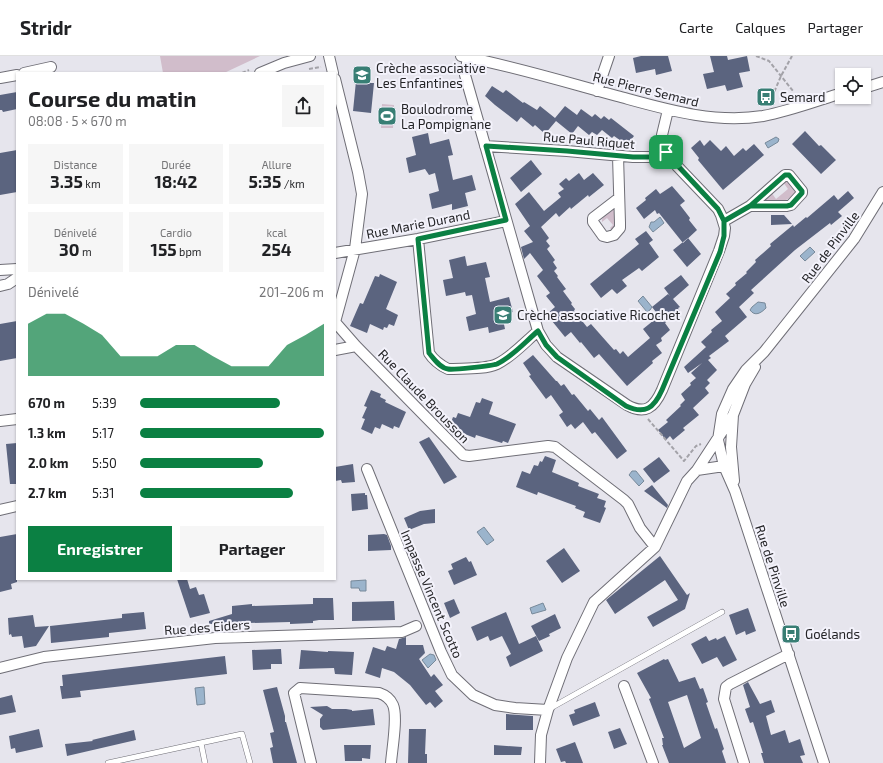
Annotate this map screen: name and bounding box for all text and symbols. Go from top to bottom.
text: Stridr [20,16,72,39]
text: Carte [679,19,713,36]
text: Calques [735,19,786,36]
text: Partager [808,19,863,36]
place label: Crèche associative Les Enfantines [376,60,486,91]
school or university icon: Crèche associative Les Enfantines [351,64,373,86]
street label: Rue Pierre Semard [591,68,701,110]
map controls [835,68,871,104]
button: locate [835,68,871,104]
text: Course du matin [28,85,196,111]
button: share [282,85,324,127]
bus stop icon: Semard [755,86,777,108]
place label: Semard [780,89,825,105]
place label: Boulodrome La Pompignane [401,101,491,132]
sports icon: Boulodrome La Pompignane [376,105,398,127]
text: 08:08 · 5 × 670 m [28,113,127,129]
street label: Rue Paul Riquet [543,128,636,152]
pin [649,135,683,169]
icon: arrive [655,141,677,163]
text: Distance [54,158,97,171]
text: Durée [161,158,191,171]
text: Allure [262,158,292,171]
text: 3.35 [50,171,83,191]
text: 18:42 [154,171,198,191]
text: 5:35 [249,171,281,191]
text: km [83,177,101,190]
text: /km [281,177,305,190]
street label: Rue Marie Durand [365,206,471,242]
street label: Rue de Pinville [798,208,862,286]
text: Dénivelé [54,226,97,239]
text: Cardio [160,226,192,239]
text: kcal [267,226,287,239]
text: 30 [59,239,79,259]
text: 155 [151,239,177,259]
text: 254 [262,239,292,259]
text: m [79,245,92,258]
text: bpm [177,245,201,258]
text: Dénivelé [28,284,79,300]
text: 201–206 m [259,284,324,300]
school or university icon: Crèche associative Ricochet [492,304,514,326]
place label: Crèche associative Ricochet [517,307,680,323]
street label: Rue Claude Brousson [375,346,473,446]
text: 670 m [28,395,65,411]
text: 5:39 [92,395,117,411]
text: 1.3 km [28,425,66,441]
text: 5:17 [92,425,114,441]
text: 2.0 km [28,455,68,471]
text: 5:50 [92,455,117,471]
text: 2.7 km [28,485,67,501]
text: 5:31 [92,485,114,501]
street label: Rue de Pinville [752,523,794,609]
button: Enregistrer [28,526,172,572]
button: Partager [180,526,324,572]
street label: Impasse Vincent Scotto [398,527,466,661]
street label: Rue des Eiders [164,616,250,638]
bus stop icon: Goélands [780,623,802,645]
place label: Goélands [805,626,860,642]

